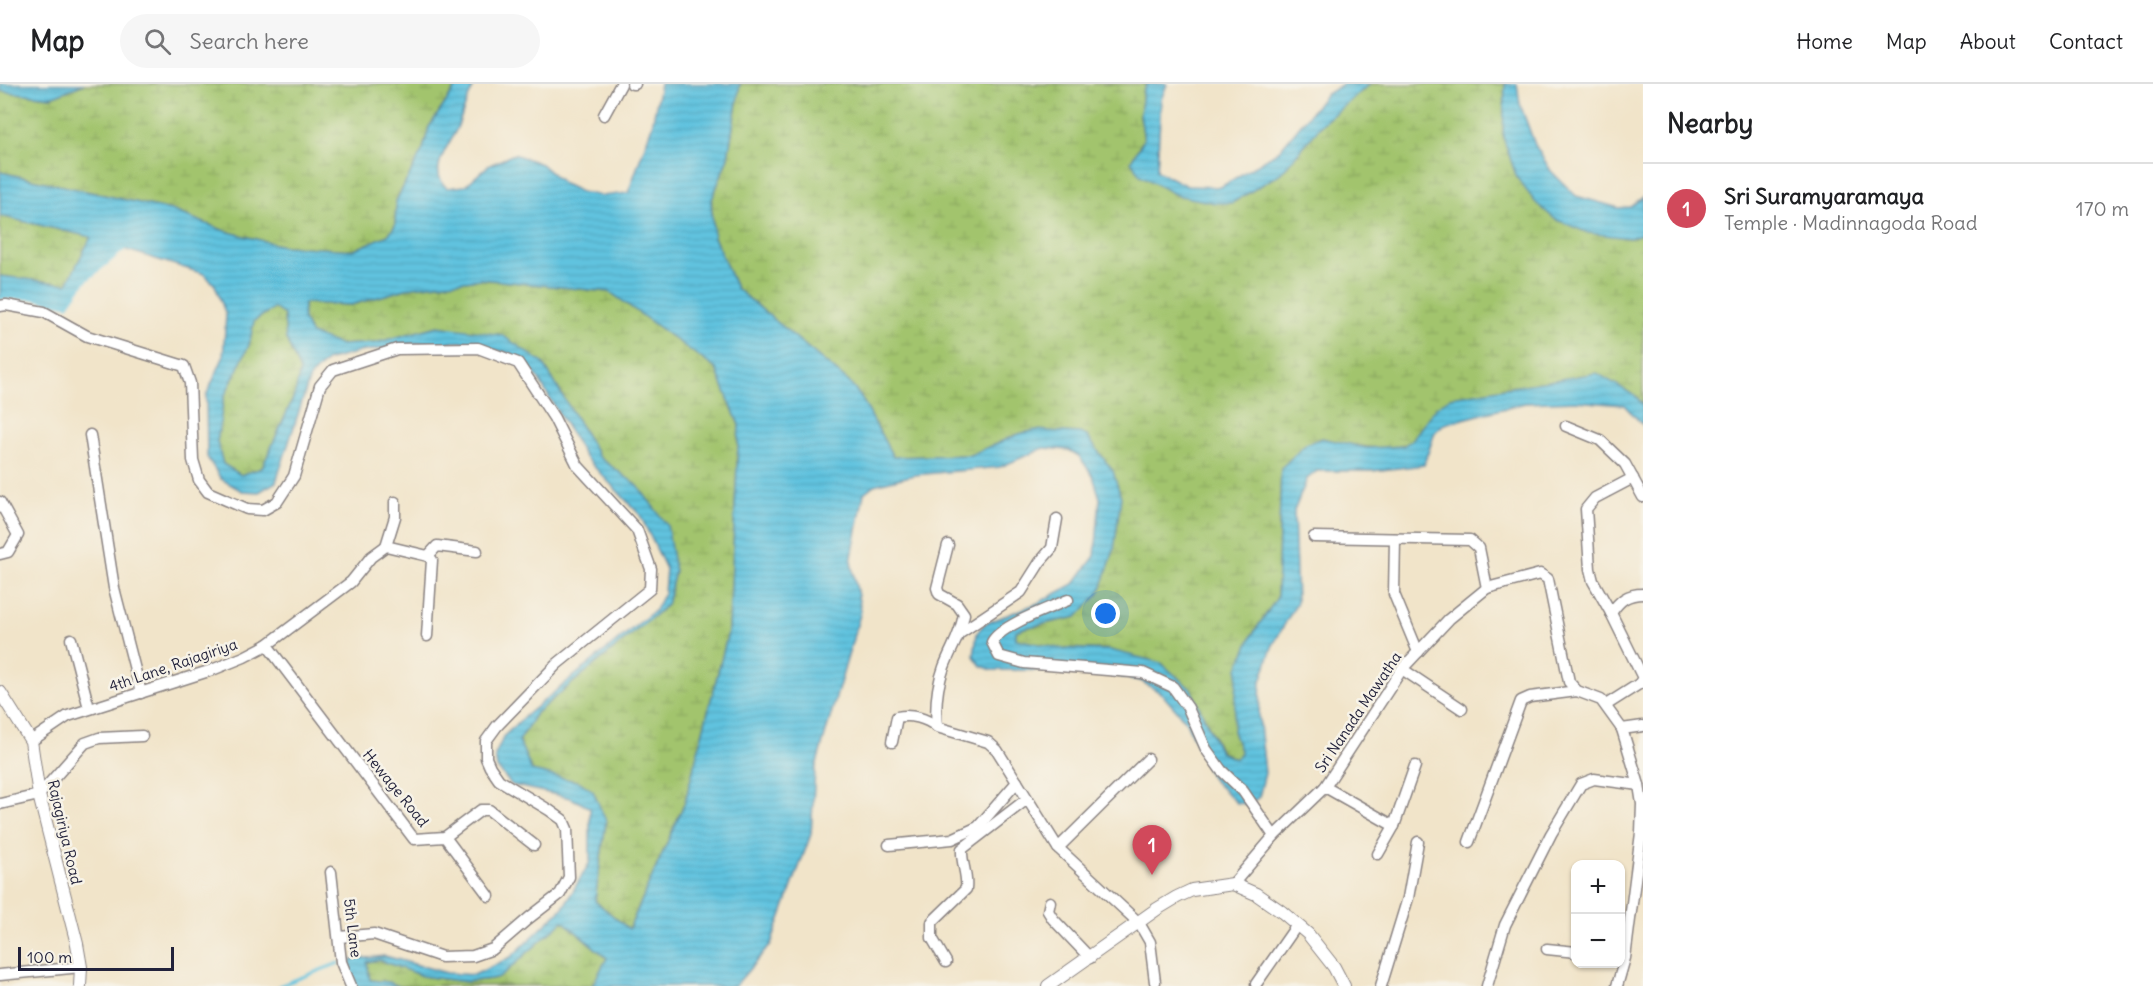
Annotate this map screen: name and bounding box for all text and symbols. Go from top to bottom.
search box [120,14,540,68]
text: Map [30,23,84,59]
icon: search [141,25,174,58]
text: Search here [189,27,309,55]
text: Home [1796,28,1853,55]
text: Map [1886,28,1927,55]
text: About [1960,28,2016,55]
text: Contact [2049,28,2123,55]
text: Nearby [1667,107,1753,140]
text: Sri Suramyaramaya [1724,182,1924,210]
text: 1 [1683,196,1690,221]
text: 170 m [2076,196,2129,221]
text: Temple · Madinnagoda Road [1724,210,1977,235]
your location [1091,599,1120,628]
street label: 4th Lane, Rajagiriya [106,634,240,696]
street label: Sri Nanada Mawatha [1311,648,1406,776]
street label: Hewage Road [359,745,433,831]
street label: Rajagiriya Road [44,778,86,886]
pin: 1 [1132,826,1172,875]
map controls [1571,860,1625,968]
button: + [1571,860,1625,914]
street label: 5th Lane [340,897,366,959]
button: − [1571,914,1625,968]
scale bar [18,944,174,972]
text: 100 m [27,947,72,967]

